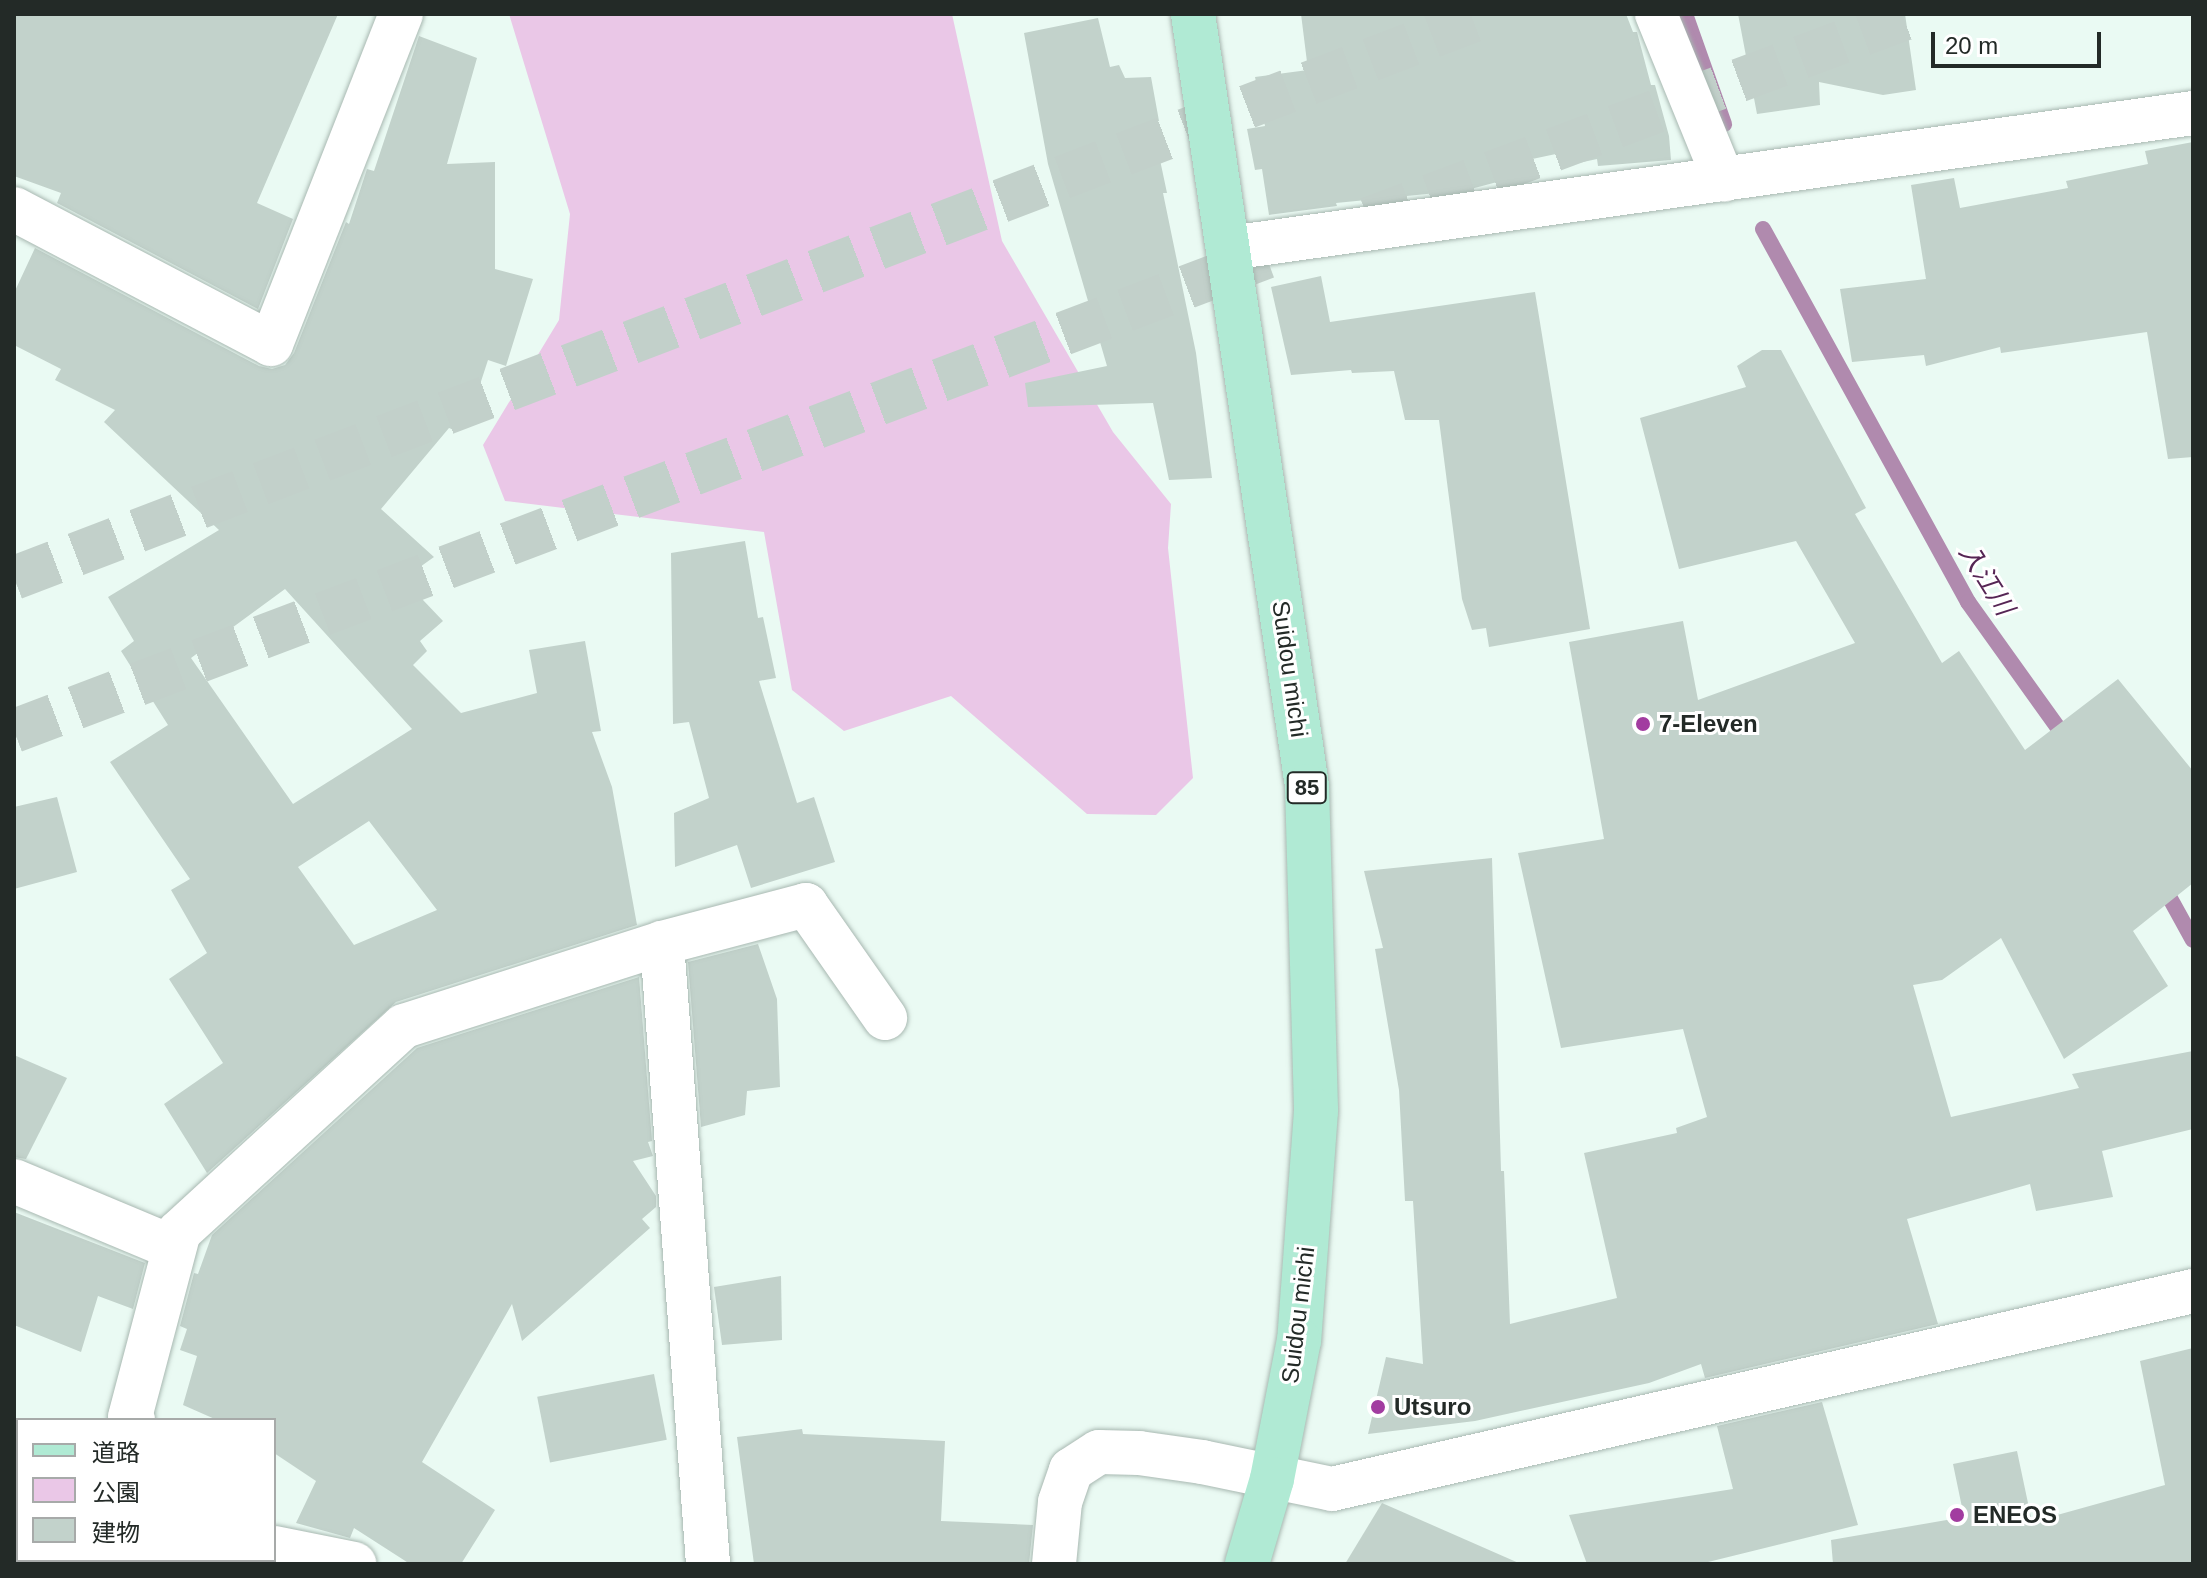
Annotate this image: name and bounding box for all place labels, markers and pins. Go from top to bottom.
place label: 7-Eleven [1659,710,1758,738]
marker: 7-Eleven [1634,715,1652,733]
place label: Utsuro [1394,1393,1471,1421]
marker: Utsuro [1369,1398,1387,1416]
place label: ENEOS [1973,1501,2057,1529]
marker: ENEOS [1948,1506,1966,1524]

